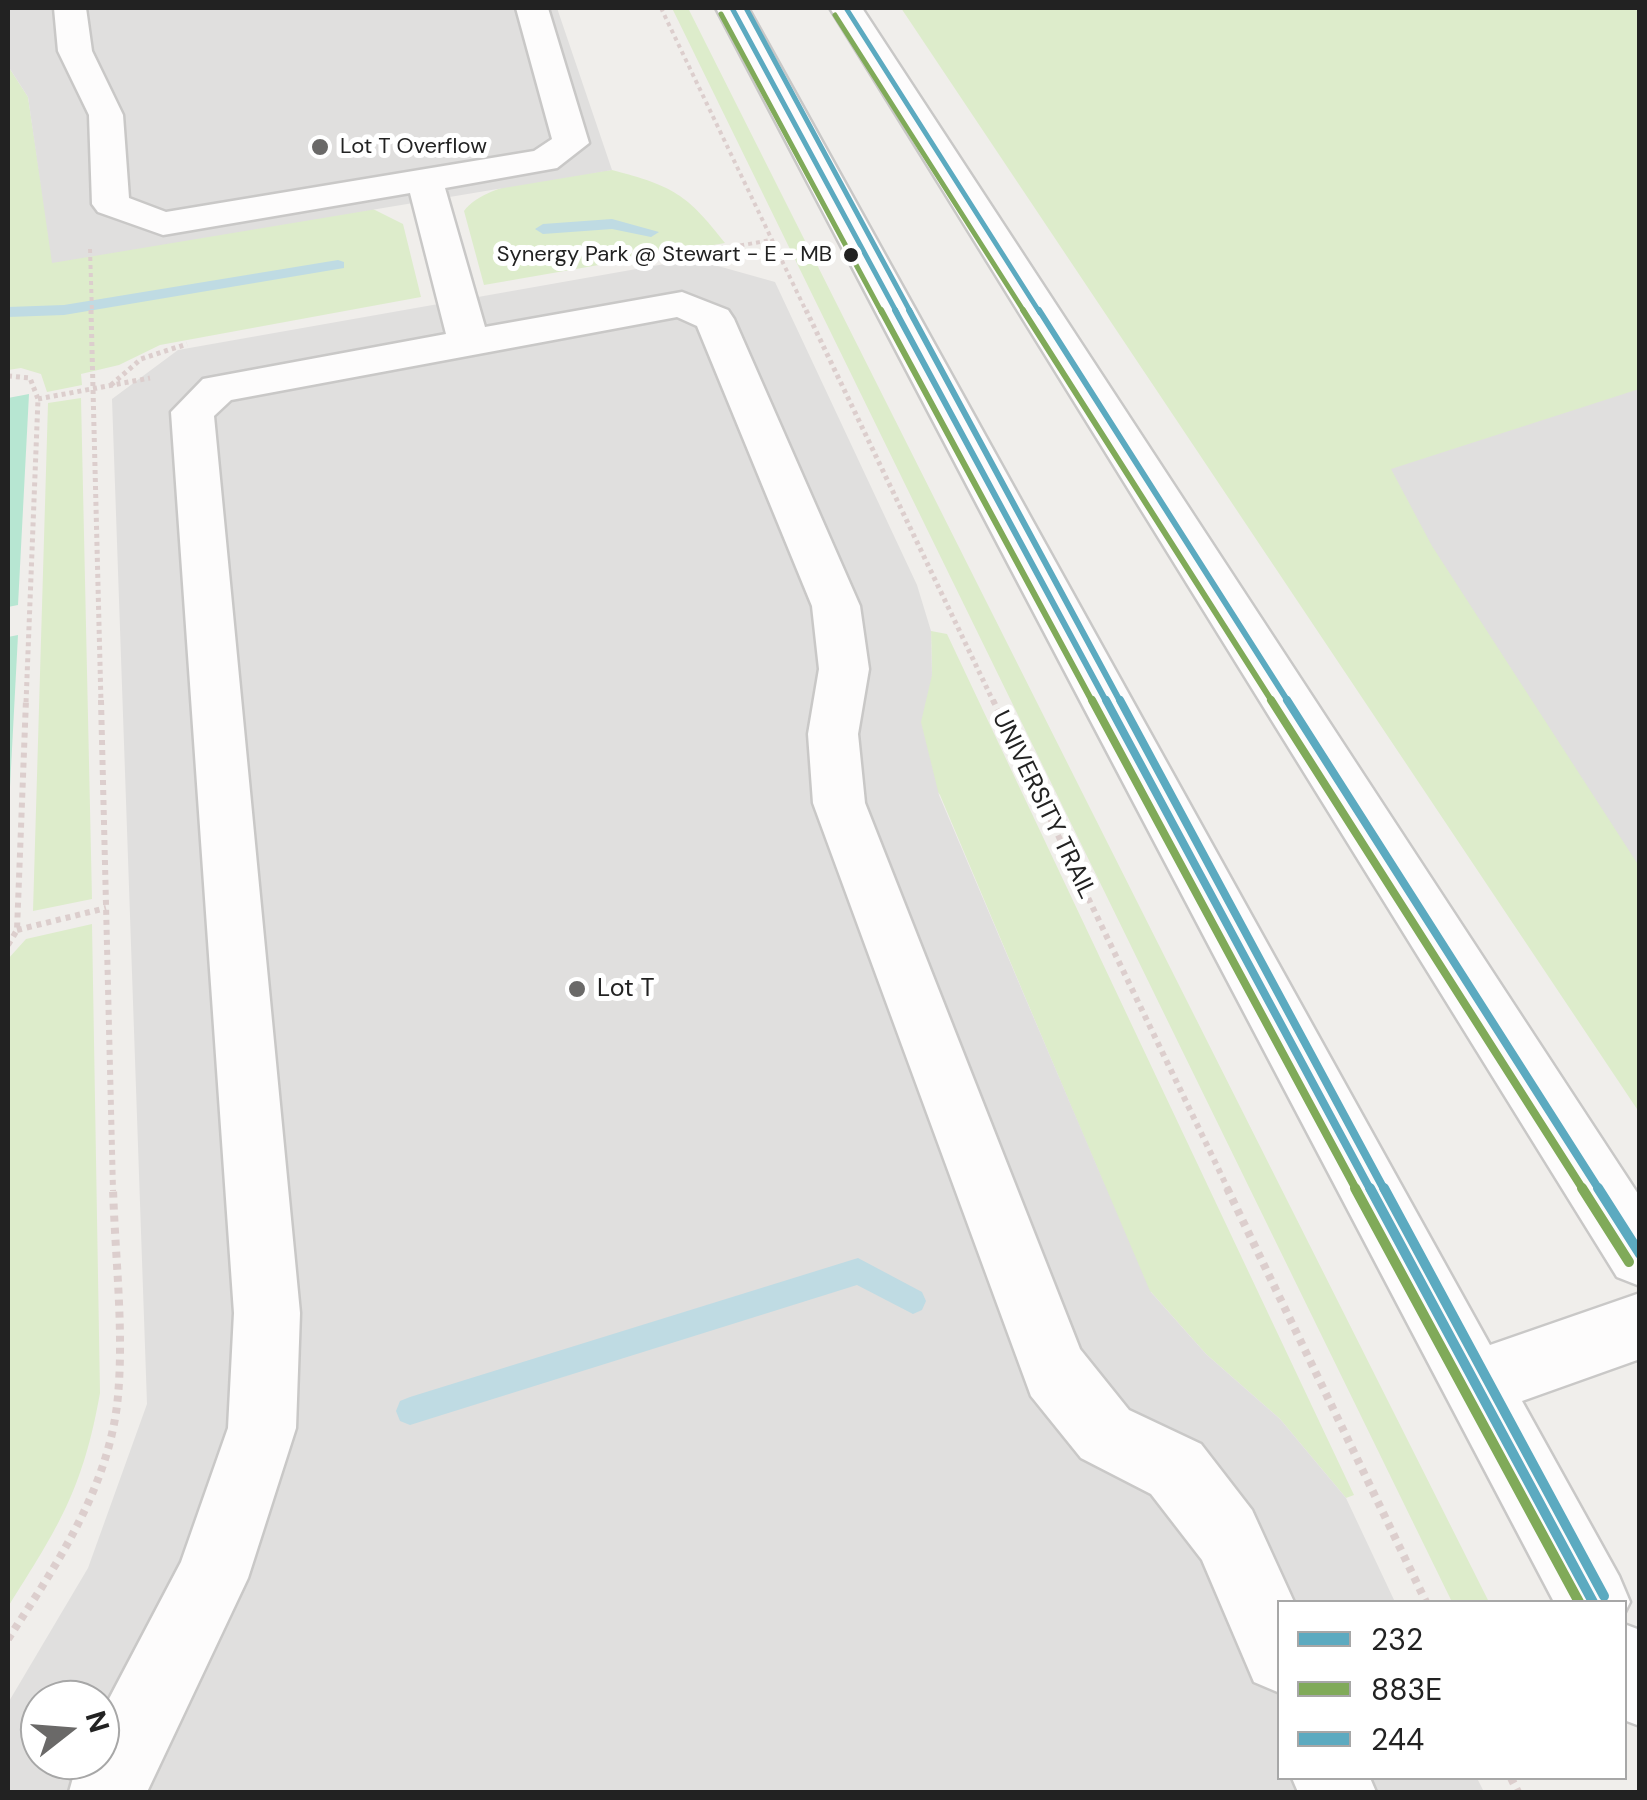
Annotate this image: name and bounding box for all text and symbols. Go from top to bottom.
place label: Lot T Overflow [340,134,487,160]
marker: Lot T Overflow [309,136,331,158]
place label: Synergy Park @ Stewart - E - MB [497,242,832,268]
marker: Synergy Park @ Stewart - E - MB [841,245,861,265]
street label: UNIVERSITY TRAIL [985,706,1101,904]
place label: Lot T [597,974,654,1004]
marker: Lot T [566,978,588,1000]
legend [1277,1600,1627,1780]
text: 232 [1371,1620,1423,1659]
text: 883E [1371,1670,1442,1709]
north arrow [20,1680,120,1780]
text: N [77,1706,118,1737]
text: 244 [1371,1720,1424,1759]

